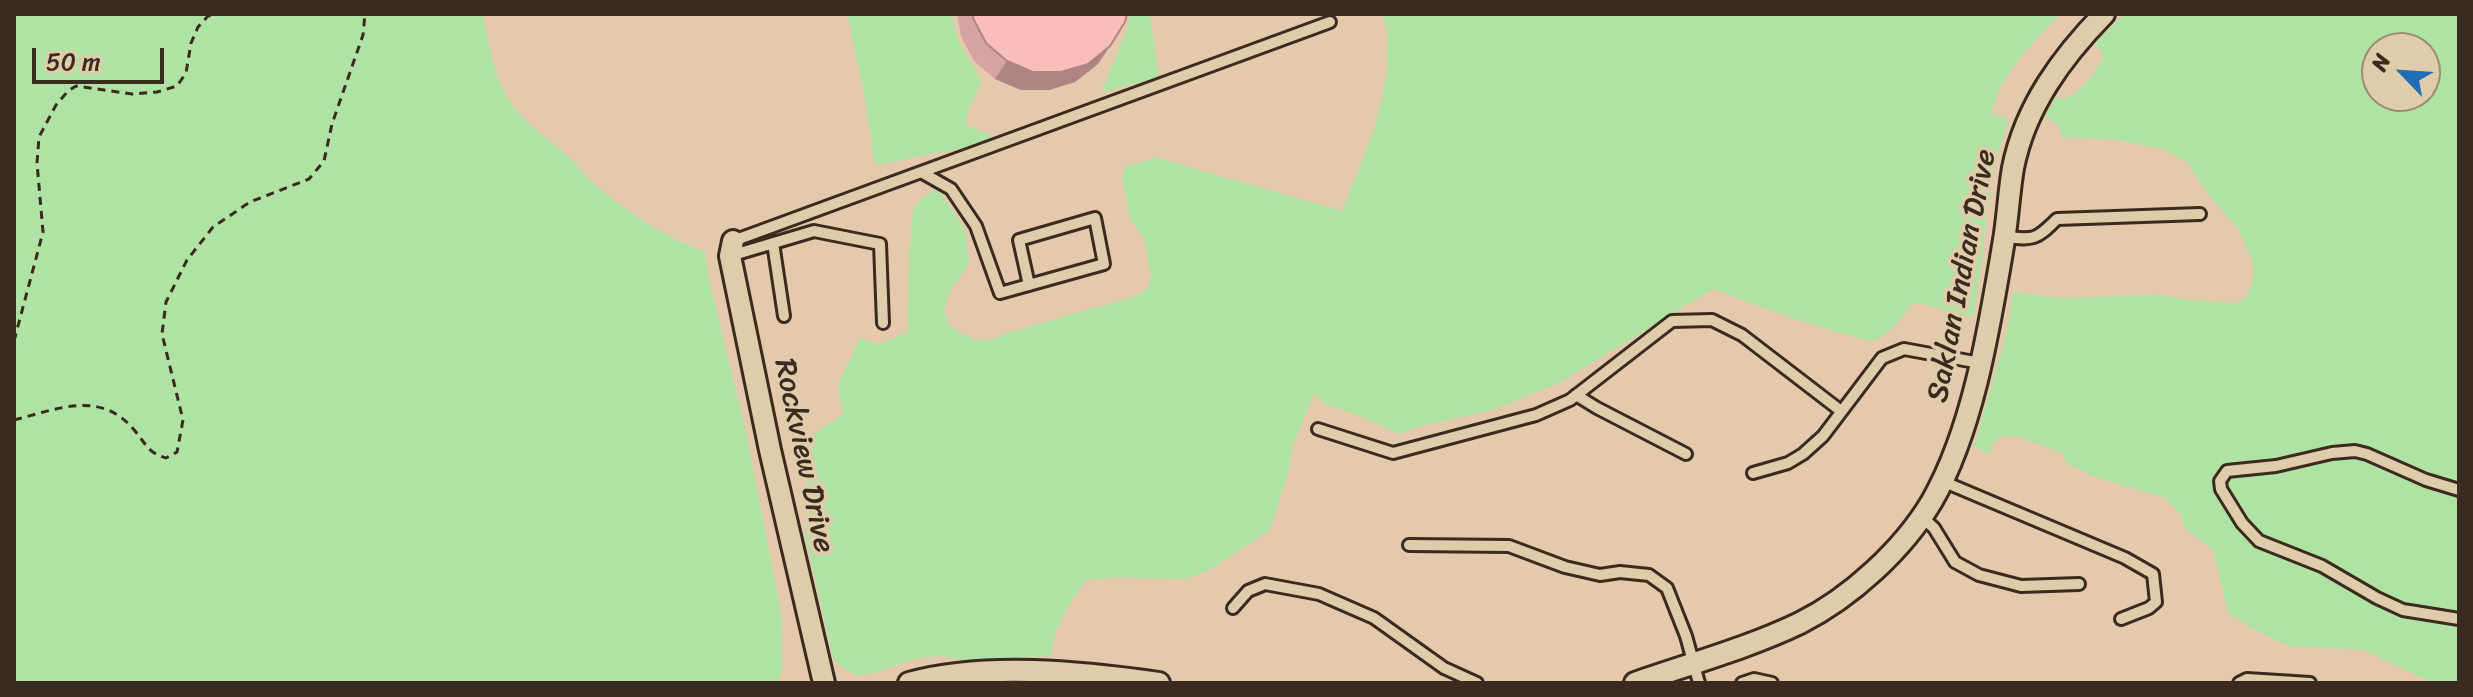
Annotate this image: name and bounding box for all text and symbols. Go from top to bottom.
scale bar [36,32,168,82]
north arrow [2361,32,2441,112]
text: 50 m [46,41,101,83]
text: N [2360,47,2402,78]
street label: Saklan Indian Drive [1921,147,2005,405]
street label: Rockview Drive [765,356,841,556]

